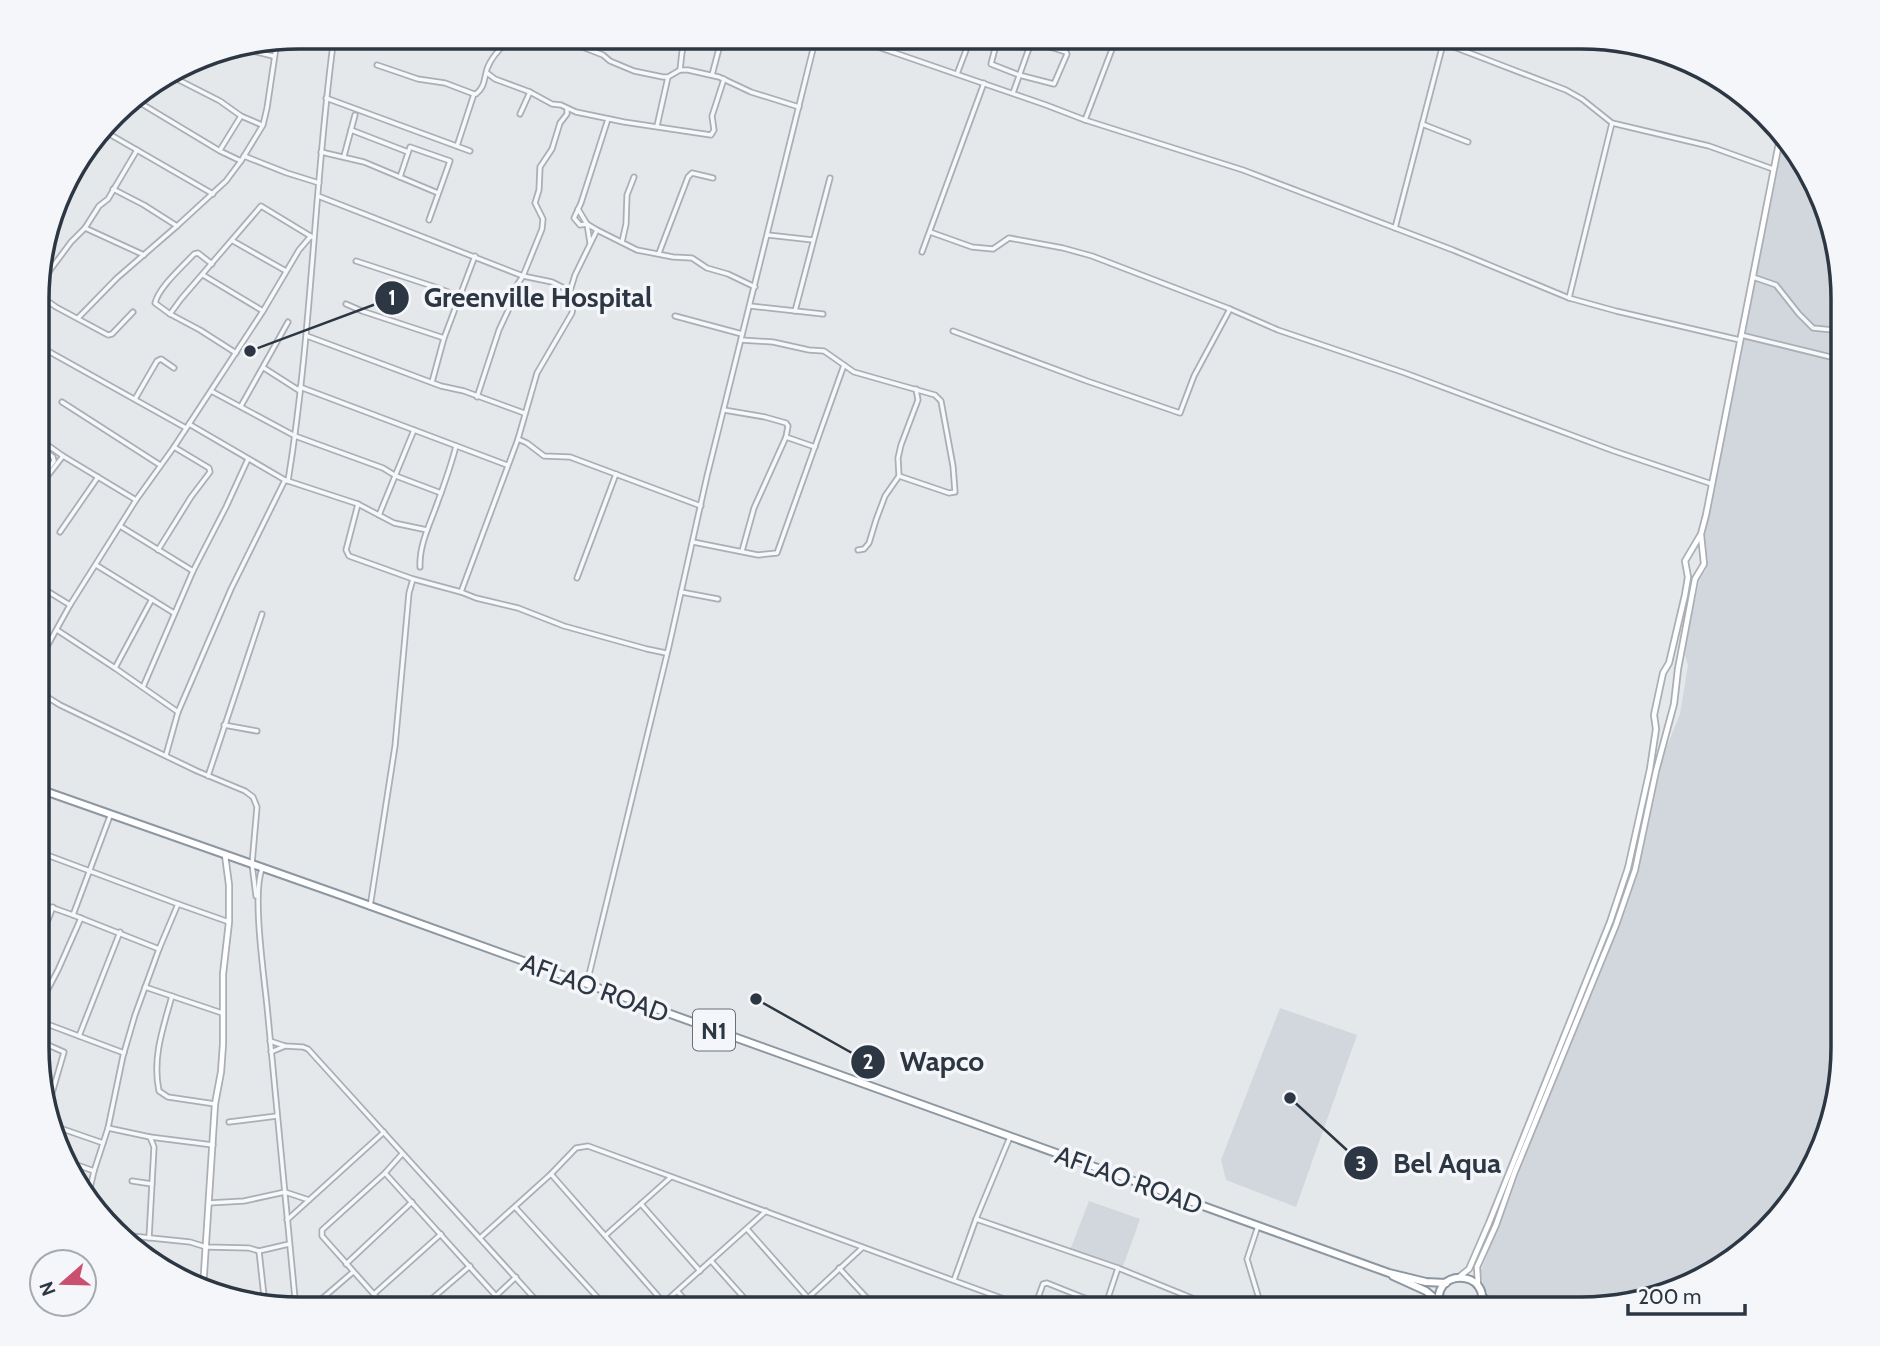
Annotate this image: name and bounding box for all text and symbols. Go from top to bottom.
callout: Greenville Hospital [374,273,666,322]
text: Greenville Hospital [424,280,652,314]
text: 1 [388,285,396,310]
street label: AFLAO ROAD [517,947,673,1029]
road number: N1 [693,1010,735,1050]
callout: Wapco [850,1037,998,1086]
text: Wapco [900,1044,984,1078]
text: 2 [862,1049,874,1074]
street label: AFLAO ROAD [1051,1139,1207,1221]
callout: Bel Aqua [1344,1139,1515,1188]
text: Bel Aqua [1393,1146,1501,1180]
text: 3 [1355,1151,1367,1176]
north arrow [28,1248,98,1318]
scale bar [1628,1272,1745,1316]
text: N [34,1278,61,1299]
text: 200 m [1638,1284,1701,1309]

